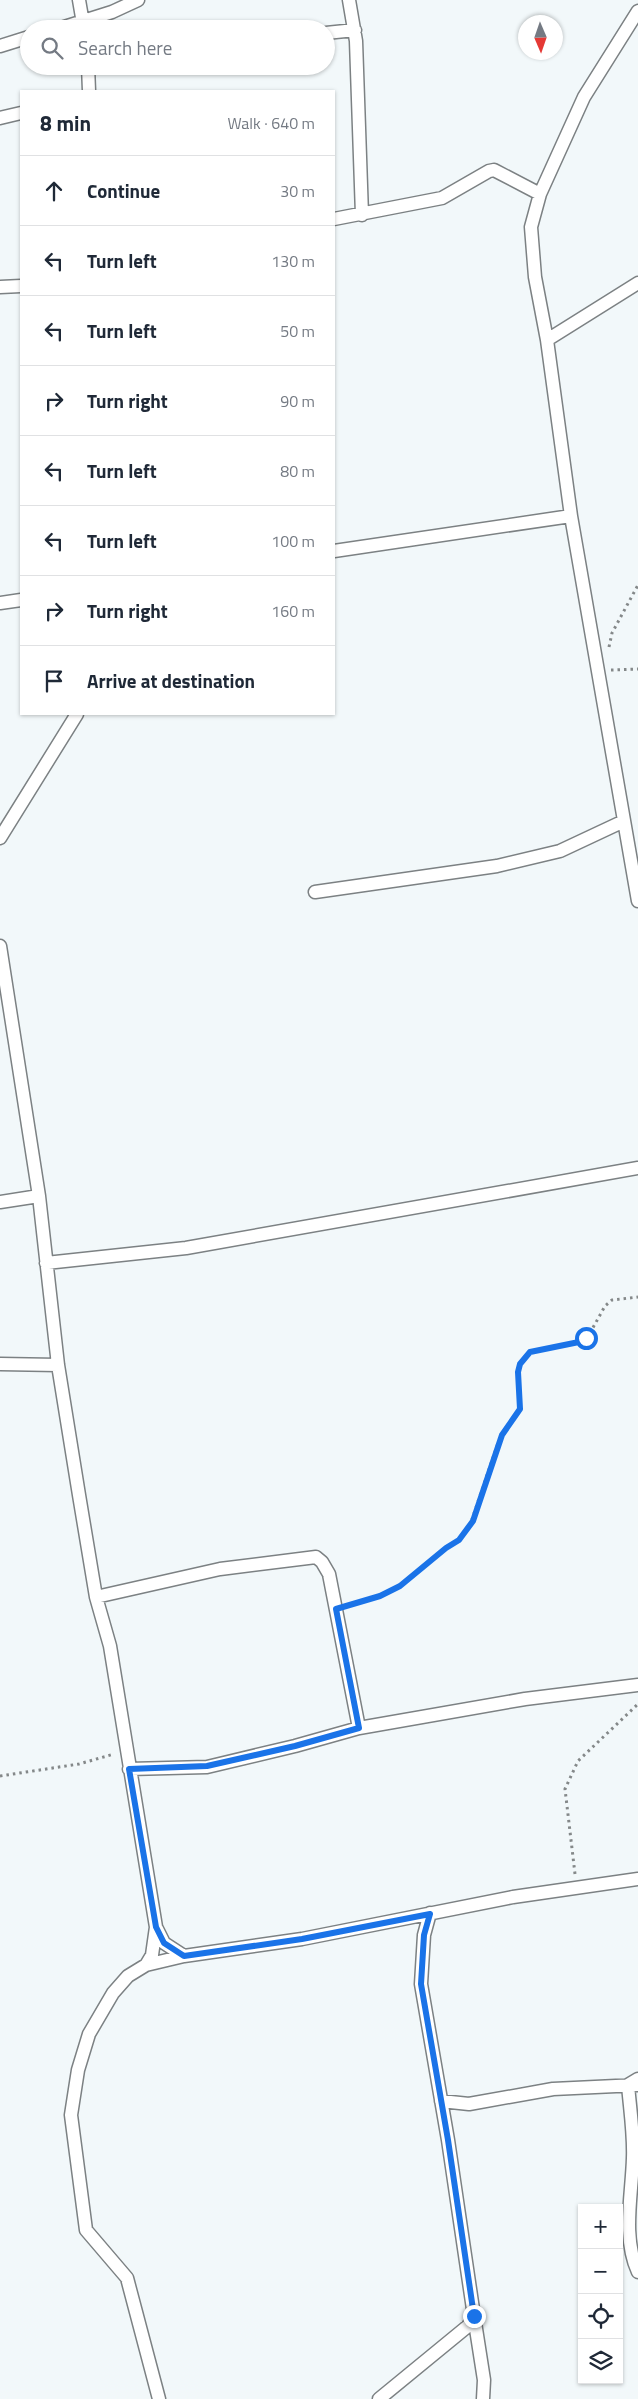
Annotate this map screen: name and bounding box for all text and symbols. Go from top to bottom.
north arrow [518,15,563,60]
search box [20,20,335,75]
text: Search here [78,33,172,62]
icon: search [38,34,66,62]
text: 8 min [40,107,91,139]
text: Walk · 640 m [227,111,315,135]
text: Continue [87,176,160,205]
icon: ahead [40,177,68,205]
text: 30 m [280,179,315,203]
text: Turn left [87,246,157,275]
icon: left [40,247,68,275]
text: 130 m [271,249,315,273]
text: Turn left [87,316,157,345]
icon: left [40,317,68,345]
text: 50 m [280,319,315,343]
text: Turn right [87,386,168,415]
icon: right [40,387,68,415]
text: 90 m [280,389,315,413]
text: Turn left [87,456,157,485]
icon: left [40,457,68,485]
text: 80 m [280,459,315,483]
text: Turn left [87,526,157,555]
icon: left [40,527,68,555]
text: 100 m [271,529,315,553]
text: Turn right [87,596,168,625]
icon: right [40,597,68,625]
text: 160 m [271,599,315,623]
text: Arrive at destination [87,666,255,695]
icon: arrive [40,667,68,695]
route start [575,1327,598,1350]
map controls [578,2204,623,2384]
button: + [578,2204,623,2249]
button: − [578,2249,623,2294]
button: locate [578,2294,623,2339]
route end [463,2305,486,2328]
button: layers [578,2339,623,2384]

